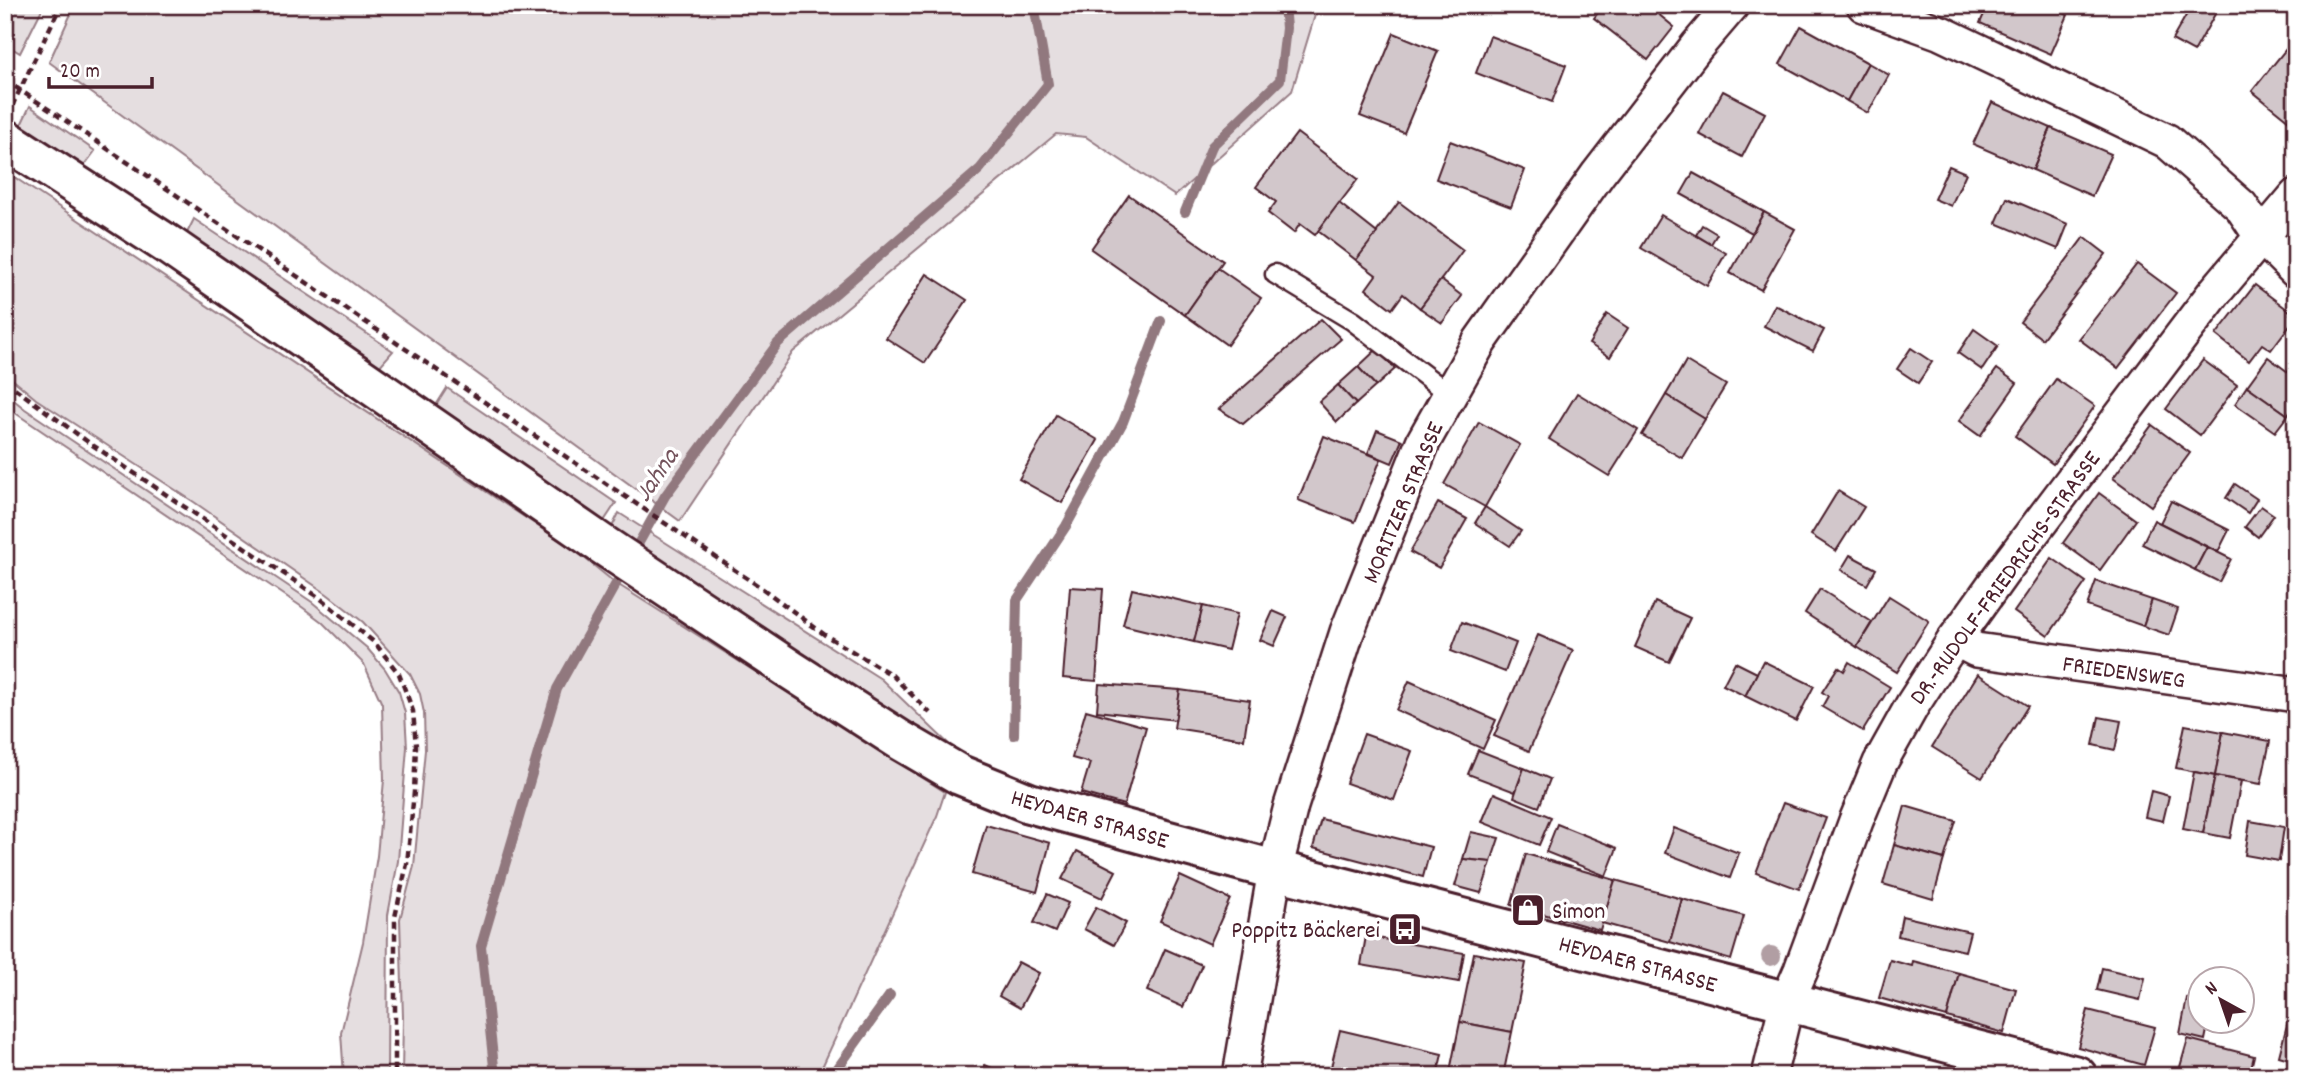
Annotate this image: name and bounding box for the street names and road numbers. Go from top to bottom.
street label: MORITZER STRASSE [1355,417,1454,589]
street label: DR.-RUDOLF-FRIEDRICHS-STRASSE [1903,445,2110,713]
street label: FRIEDENSWEG [2060,649,2187,699]
street label: HEYDAER STRASSE [1006,782,1172,860]
street label: HEYDAER STRASSE [1554,928,1720,1003]

